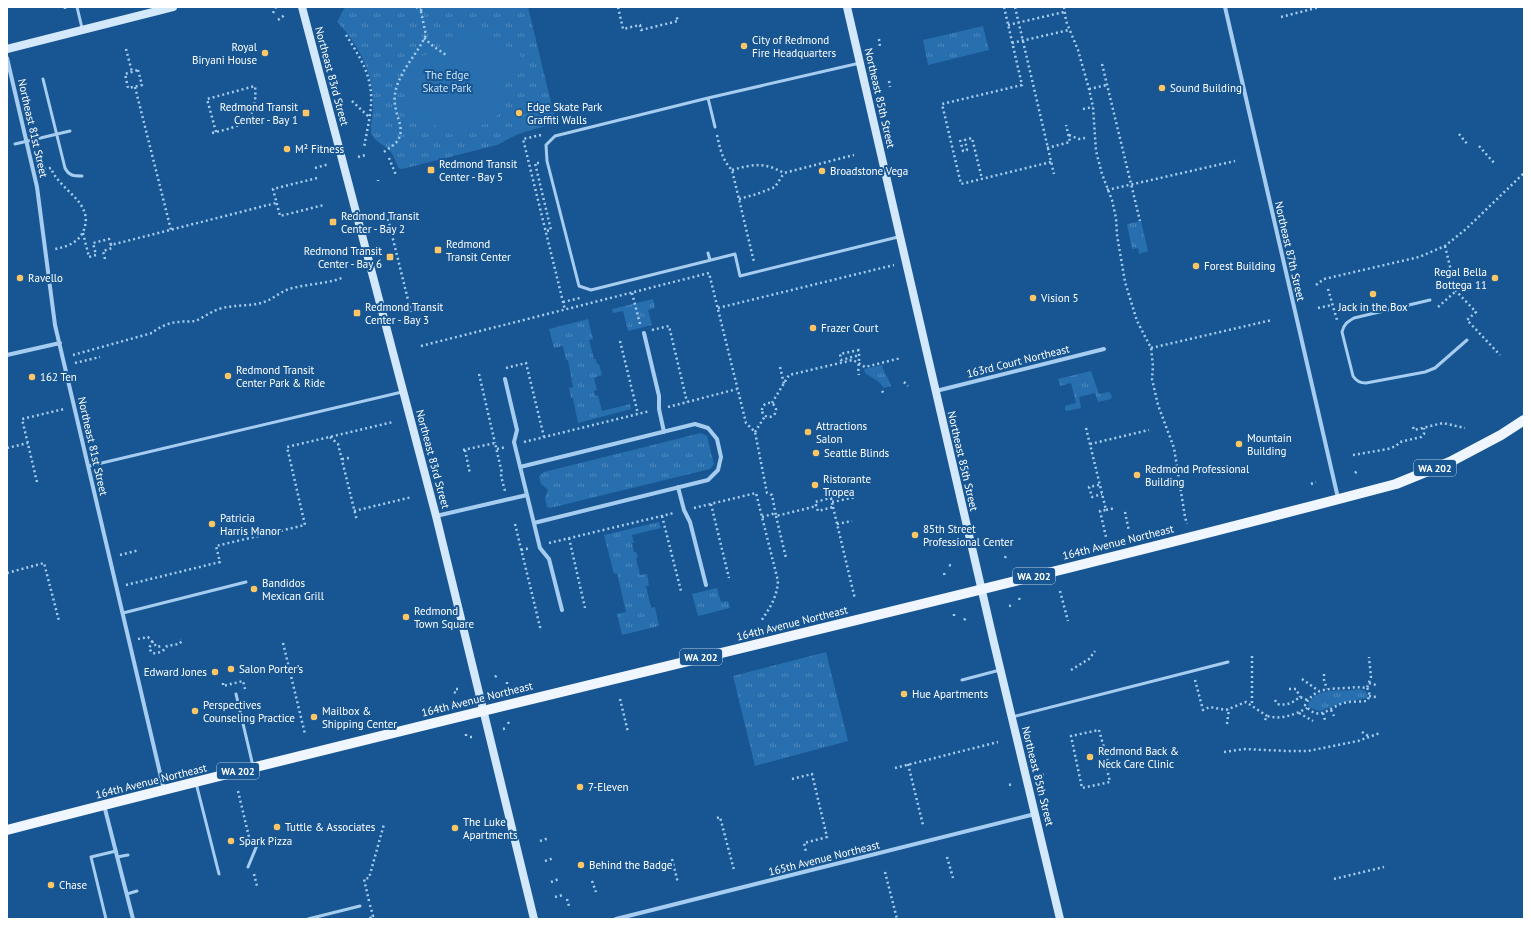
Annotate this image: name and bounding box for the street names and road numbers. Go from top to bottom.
street label: Northeast 83rd Street [312,25,352,127]
street label: Northeast 85th Street [862,47,898,150]
street label: Northeast 81st Street [15,77,51,179]
street label: Northeast 87th Street [1272,200,1308,303]
street label: 163rd Court Northeast [965,341,1071,381]
street label: Northeast 81st Street [75,395,111,497]
street label: Northeast 83rd Street [413,408,453,510]
street label: Northeast 85th Street [945,410,981,513]
road number: WA 202 [1414,460,1456,476]
street label: 164th Avenue Northeast [1061,521,1175,563]
road number: WA 202 [1013,568,1055,584]
street label: 164th Avenue Northeast [735,602,849,644]
road number: WA 202 [680,649,722,665]
street label: 164th Avenue Northeast [420,678,534,720]
street label: Northeast 85th Street [1019,725,1057,828]
street label: 164th Avenue Northeast [94,760,208,802]
road number: WA 202 [217,763,259,779]
street label: 165th Avenue Northeast [767,837,881,879]

